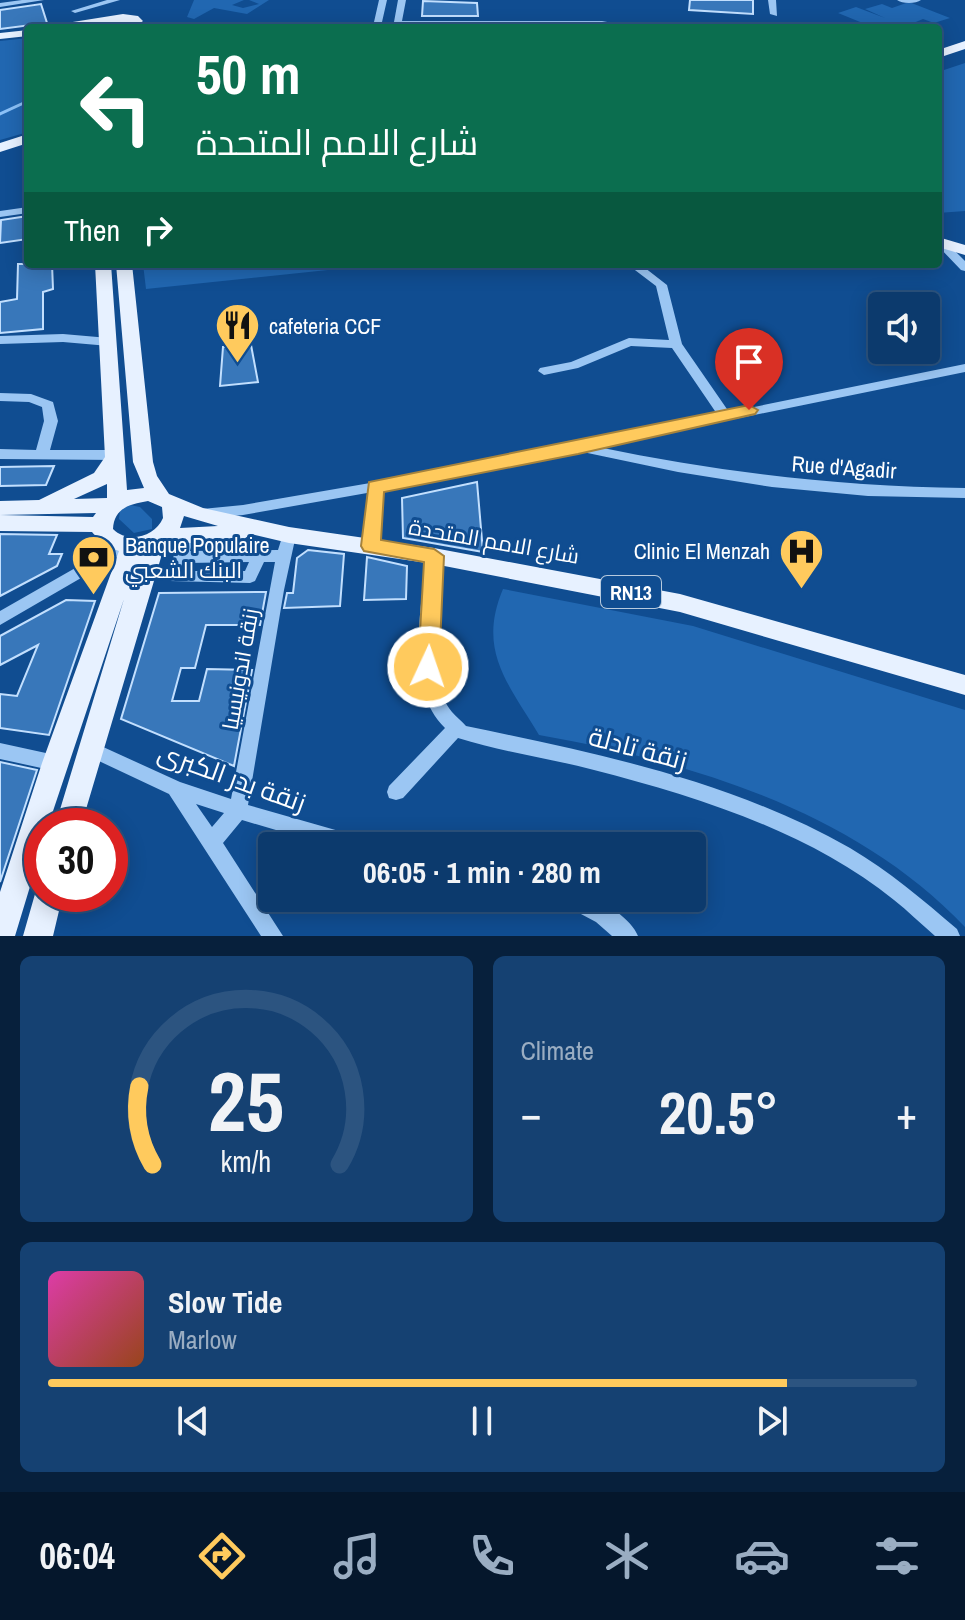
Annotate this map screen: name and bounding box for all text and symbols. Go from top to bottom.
text: 50 m [196,36,301,111]
icon: left [64,56,168,160]
text: شارع الامم المتحدة [196,118,478,166]
icon: right [136,208,180,252]
text: Then [64,210,120,250]
map controls [868,292,940,364]
button: sound [868,292,940,364]
restaurant icon: cafeteria CCF [214,302,262,365]
place label: cafeteria CCF [269,311,381,341]
pin [715,328,783,410]
icon: arrive [727,340,771,384]
street label: Rue d'Agadir [791,448,897,486]
street label: شارع الامم المتحدة [406,511,582,572]
hospital icon: Clinic El Menzah [777,527,825,590]
place label: Banque Populaire البنك الشعبي [125,530,269,587]
bank icon: Banque Populaire البنك الشعبي [70,534,118,597]
place label: Clinic El Menzah [634,536,770,566]
road number: RN13 [601,576,661,608]
street label: زنقة اندونيسيا [215,606,265,732]
position arrow [386,625,470,709]
street label: زنقة تادلة [585,718,691,778]
street label: زنقة بدر الكبرى [153,734,311,820]
speed limit sign: 30 [24,808,128,912]
text: 06:05 · 1 min · 280 m [363,852,601,892]
text: Climate [521,1033,594,1068]
text: 25 [208,1045,284,1157]
text: 20.5° [659,1072,779,1153]
text: − [521,1083,542,1143]
text: + [896,1083,917,1143]
text: km/h [221,1142,272,1181]
text: Slow Tide [168,1282,282,1322]
text: Marlow [168,1322,237,1357]
icon: previous [171,1399,215,1443]
icon: pause [460,1399,504,1443]
icon: next [750,1399,794,1443]
icon: directions [194,1528,250,1584]
icon: music [329,1528,385,1584]
icon: phone [464,1528,520,1584]
icon: climate [599,1528,655,1584]
icon: car [734,1528,790,1584]
icon: filters [869,1528,925,1584]
text: 06:04 [40,1532,115,1580]

